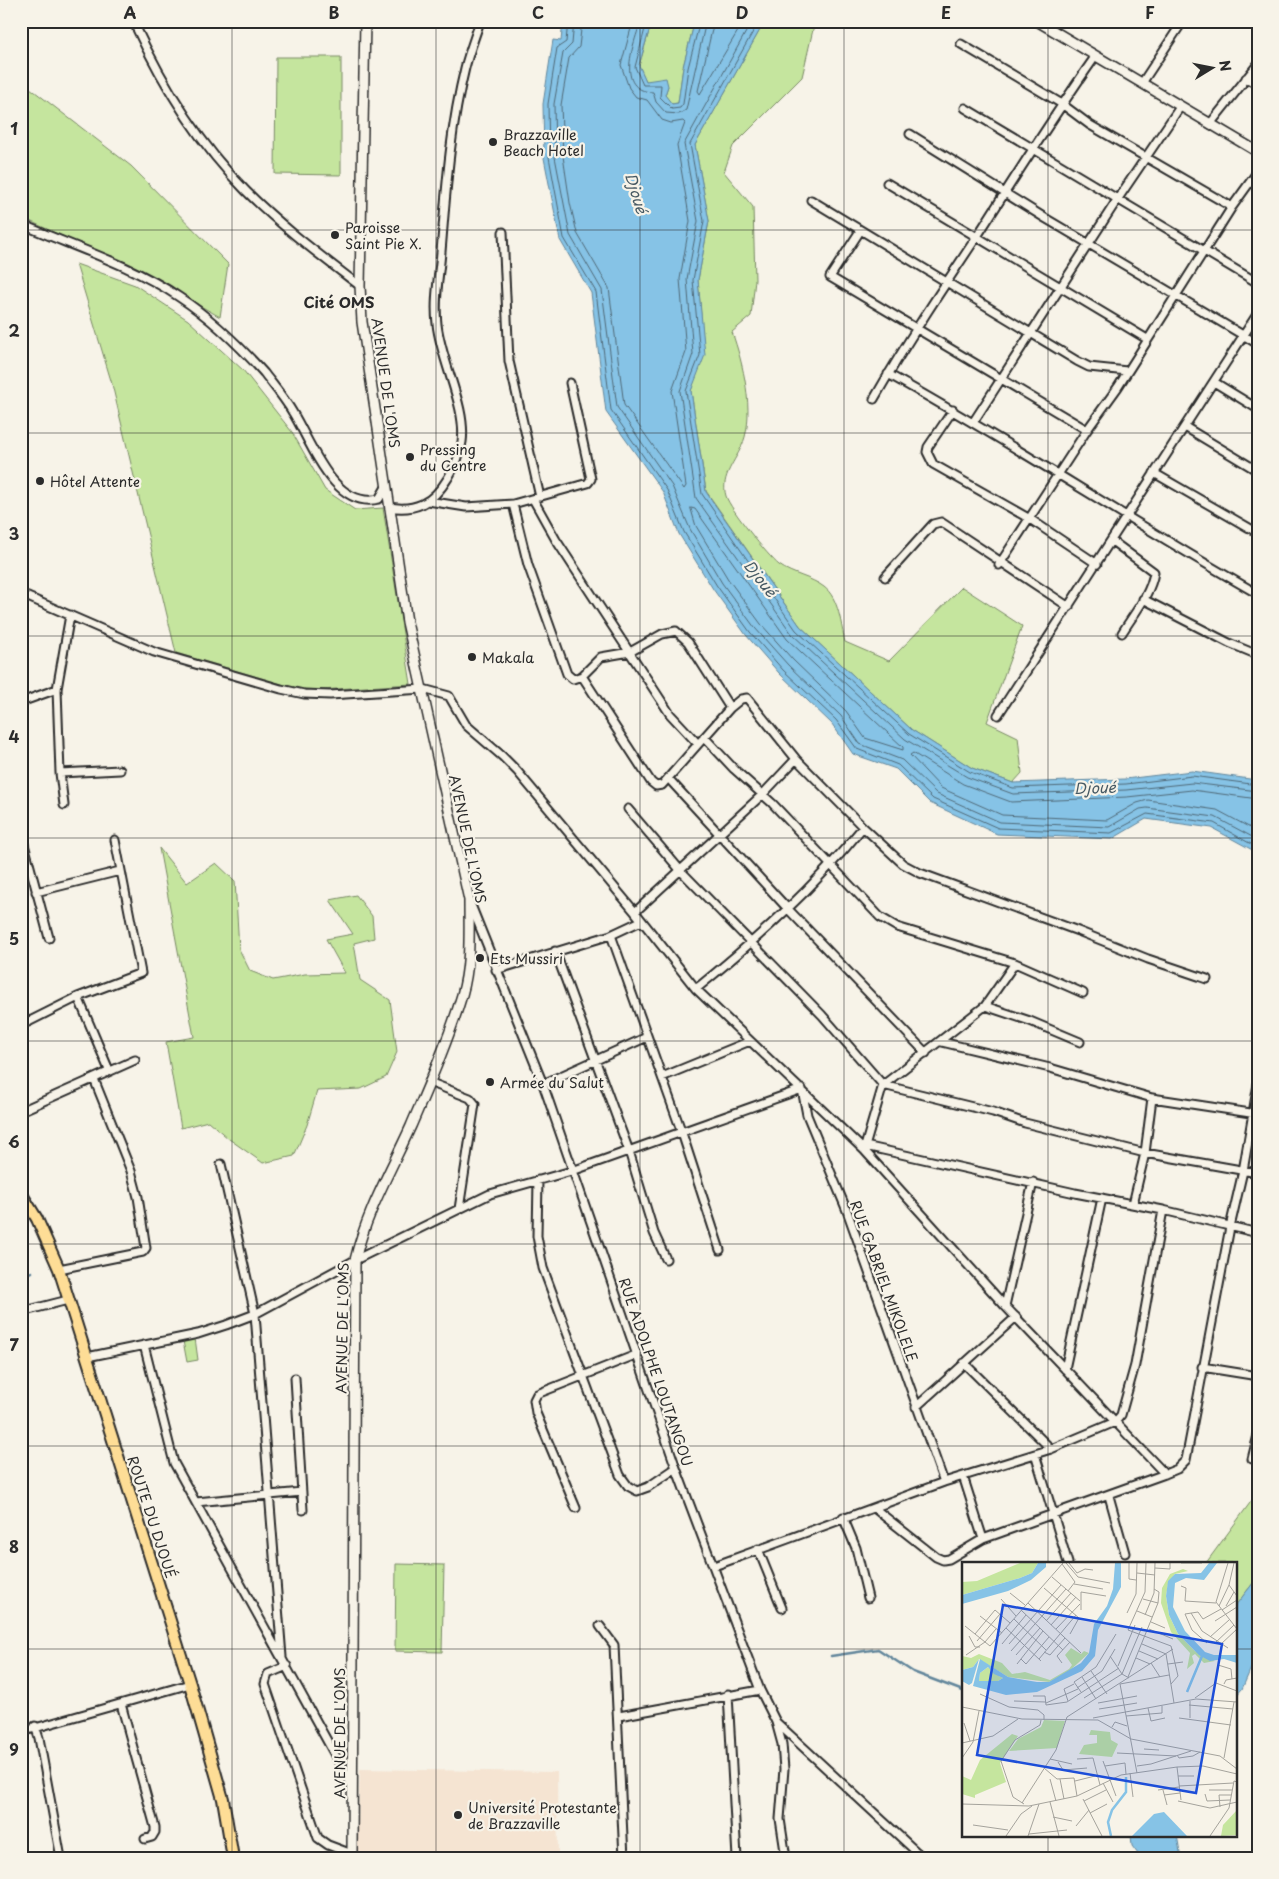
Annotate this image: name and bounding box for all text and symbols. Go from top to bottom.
text: A [124,0,137,24]
text: B [329,0,340,24]
text: C [532,0,544,24]
text: D [736,0,748,24]
text: E [941,0,951,24]
text: F [1145,0,1155,24]
north arrow [1186,42,1236,92]
text: N [1214,58,1237,73]
text: 1 [10,116,18,140]
place label: Brazzaville Beach Hotel [503,124,584,161]
marker: Brazzaville Beach Hotel [487,136,499,148]
water label: Djoué [620,170,655,218]
place label: Paroisse Saint Pie X. [345,217,422,254]
marker: Paroisse Saint Pie X. [329,229,341,241]
district label: Cité OMS [304,290,374,313]
street label: AVENUE DE L'OMS [366,317,406,449]
text: 2 [8,318,20,342]
place label: Pressing du Centre [420,439,487,476]
marker: Pressing du Centre [404,451,416,463]
place label: Hôtel Attente [50,471,140,492]
marker: Hôtel Attente [34,475,46,487]
text: 3 [9,521,19,545]
water label: Djoué [739,555,784,603]
place label: Makala [482,647,534,668]
marker: Makala [466,651,478,663]
text: 4 [9,724,20,748]
street label: AVENUE DE L'OMS [444,773,492,905]
water label: Djoué [1074,775,1118,799]
text: 5 [9,926,19,950]
place label: Ets Mussiri [490,948,563,969]
marker: Ets Mussiri [474,952,486,964]
place label: Armée du Salut [500,1072,604,1093]
marker: Armée du Salut [484,1076,496,1088]
text: 6 [8,1129,20,1153]
street label: RUE GABRIEL MIKOLELE [845,1197,923,1365]
street label: AVENUE DE L'OMS [330,1262,354,1394]
street label: RUE ADOLPHE LOUTANGOU [614,1275,698,1469]
text: 7 [9,1332,19,1356]
street label: ROUTE DU DJOUÉ [122,1453,182,1581]
text: 8 [9,1534,19,1558]
inset map [962,1562,1236,1836]
street label: AVENUE DE L'OMS [329,1667,350,1799]
text: 9 [9,1737,19,1761]
place label: Université Protestante de Brazzaville [468,1797,617,1834]
marker: Université Protestante de Brazzaville [452,1809,464,1821]

